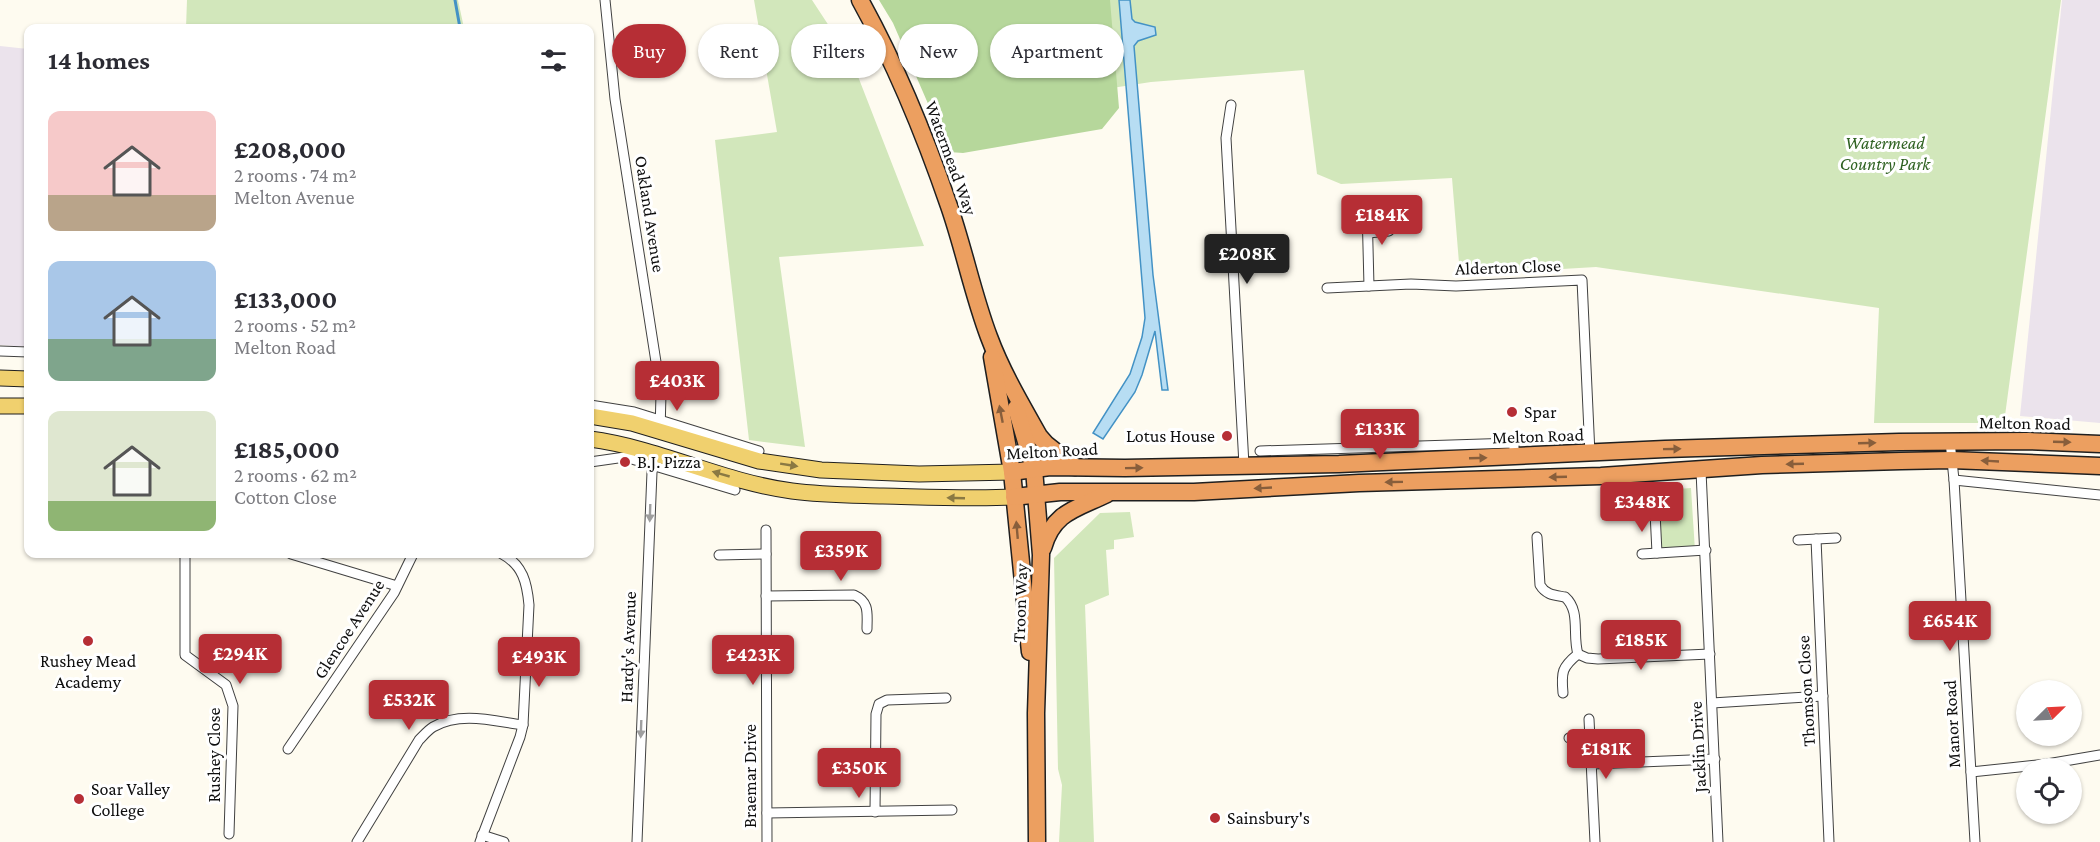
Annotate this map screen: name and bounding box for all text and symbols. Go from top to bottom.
chip: Buy [612,24,686,78]
chip: Rent [698,24,779,78]
chip: Filters [791,24,886,78]
chip: New [898,24,978,78]
chip: Apartment [990,24,1124,78]
icon: filters [537,44,570,77]
text: 14 homes [48,46,150,75]
street label: Watermead Way [921,98,981,218]
park label: Watermead Country Park [1840,133,1931,174]
icon: home [96,135,168,207]
text: £208,000 [234,135,346,164]
street label: Oakland Avenue [631,154,669,274]
text: 2 rooms · 74 m² [234,164,356,186]
text: Melton Avenue [234,186,354,208]
pin: £184K [1340,195,1424,246]
text: £184K [1355,203,1409,225]
pin: £208K [1205,234,1289,285]
text: £208K [1218,242,1276,264]
street label: Alderton Close [1455,255,1561,279]
icon: home [96,285,168,357]
text: £133,000 [234,285,337,314]
text: 2 rooms · 52 m² [234,314,356,336]
text: Melton Road [234,336,336,358]
pin: £403K [635,361,719,412]
text: £403K [649,369,705,391]
place label: Spar [1524,402,1557,422]
one-way arrow [996,405,1005,424]
marker: Spar [1505,405,1519,419]
pin: £133K [1338,409,1422,460]
street label: Melton Road [1979,412,2072,434]
text: £133K [1355,417,1405,439]
street label: Melton Road [1492,424,1585,448]
place label: Lotus House [1126,426,1215,446]
marker: Lotus House [1220,429,1234,443]
icon: home [96,435,168,507]
text: £185,000 [234,435,340,464]
one-way arrow [1858,438,1877,448]
one-way arrow [2053,438,2072,447]
street label: Melton Road [1006,439,1099,463]
one-way arrow [1663,444,1682,454]
place label: B.J. Pizza [637,452,701,472]
one-way arrow [1468,453,1487,462]
marker: B.J. Pizza [618,455,632,469]
one-way arrow [1980,457,1999,466]
one-way arrow [1785,460,1804,469]
one-way arrow [779,461,798,470]
one-way arrow [1124,463,1143,473]
text: 2 rooms · 62 m² [234,464,357,486]
one-way arrow [712,469,730,478]
one-way arrow [1549,473,1568,482]
one-way arrow [1385,478,1404,487]
pin: £348K [1600,482,1684,533]
one-way arrow [1253,484,1272,493]
text: Cotton Close [234,486,337,508]
text: £348K [1614,490,1670,512]
one-way arrow [947,494,966,503]
one-way arrow [646,503,655,522]
one-way arrow [1012,520,1022,539]
pin: £359K [799,531,883,582]
text: £359K [814,539,868,561]
street label: Troon Way [1009,562,1031,643]
street label: Glencoe Avenue [309,576,389,682]
street label: Hardy's Avenue [616,591,640,703]
pin: £654K [1908,601,1992,652]
text: £654K [1923,609,1977,631]
pin: £185K [1599,620,1683,671]
text: £185K [1615,628,1667,650]
marker: Rushey Mead Academy [81,634,95,648]
pin: £294K [198,634,282,685]
pin: £423K [711,635,795,686]
street label: Thomson Close [1793,635,1819,747]
pin: £493K [497,637,581,688]
text: £294K [213,642,267,664]
text: £423K [726,643,780,665]
text: £493K [512,645,566,667]
place label: Rushey Mead Academy [40,651,137,692]
street label: Manor Road [1940,679,1964,769]
pin: £532K [367,680,451,731]
north arrow [2016,680,2082,746]
map controls [2016,680,2082,824]
text: £532K [383,688,435,710]
street label: Jacklin Drive [1686,701,1710,795]
street label: Rushey Close [204,707,224,802]
one-way arrow [637,719,646,738]
street label: Braemar Drive [740,724,760,828]
pin: £181K [1564,729,1648,780]
text: £181K [1581,737,1631,759]
pin: £350K [817,748,901,799]
text: £350K [832,756,886,778]
button: locate [2016,758,2082,824]
place label: Soar Valley College [91,779,171,820]
marker: Soar Valley College [72,792,86,806]
place label: Sainsbury's [1227,808,1310,828]
marker: Sainsbury's [1208,811,1222,825]

